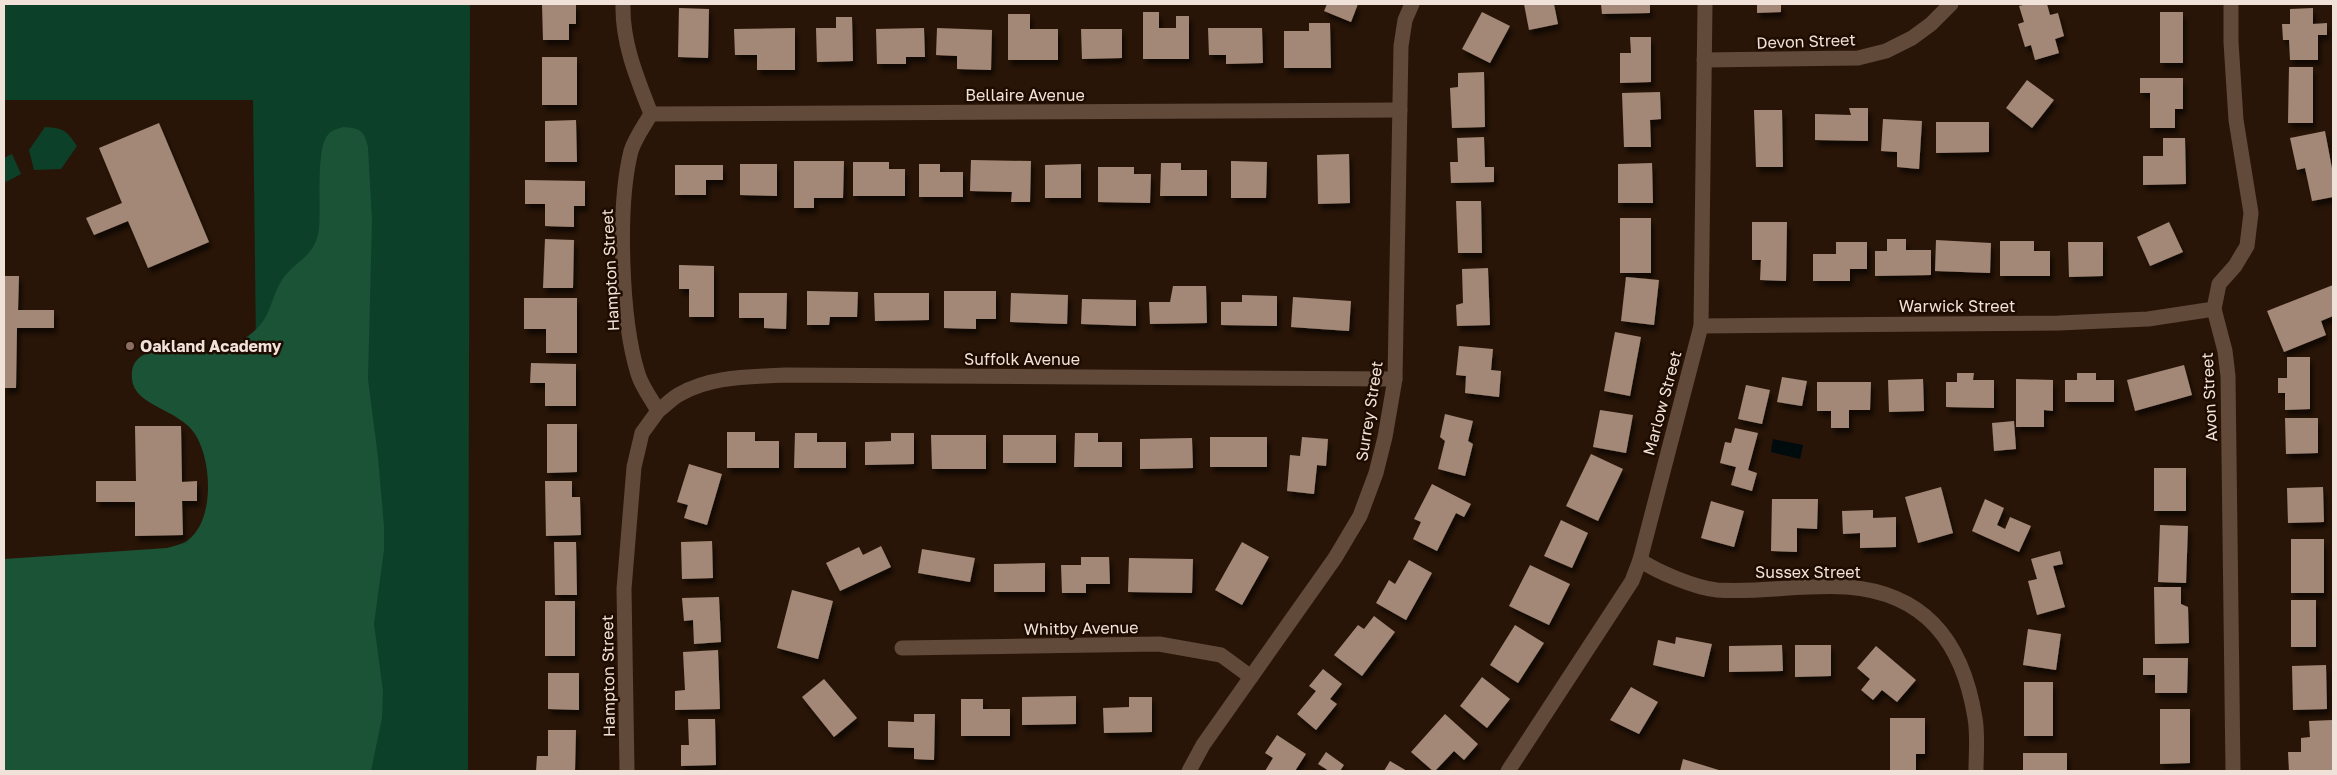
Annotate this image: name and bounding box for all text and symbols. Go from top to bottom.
street label: Devon Street [1756,29,1856,53]
street label: Bellaire Avenue [965,85,1085,105]
street label: Hampton Street [597,208,623,332]
street label: Warwick Street [1899,296,2015,316]
place label: Oakland Academy [140,336,282,356]
marker: Oakland Academy [124,340,136,352]
street label: Marlow Street [1638,348,1686,458]
street label: Suffolk Avenue [964,349,1080,369]
street label: Avon Street [2197,352,2221,442]
street label: Surrey Street [1351,359,1387,463]
street label: Sussex Street [1755,562,1861,582]
street label: Hampton Street [597,615,619,737]
street label: Whitby Avenue [1023,617,1139,639]

